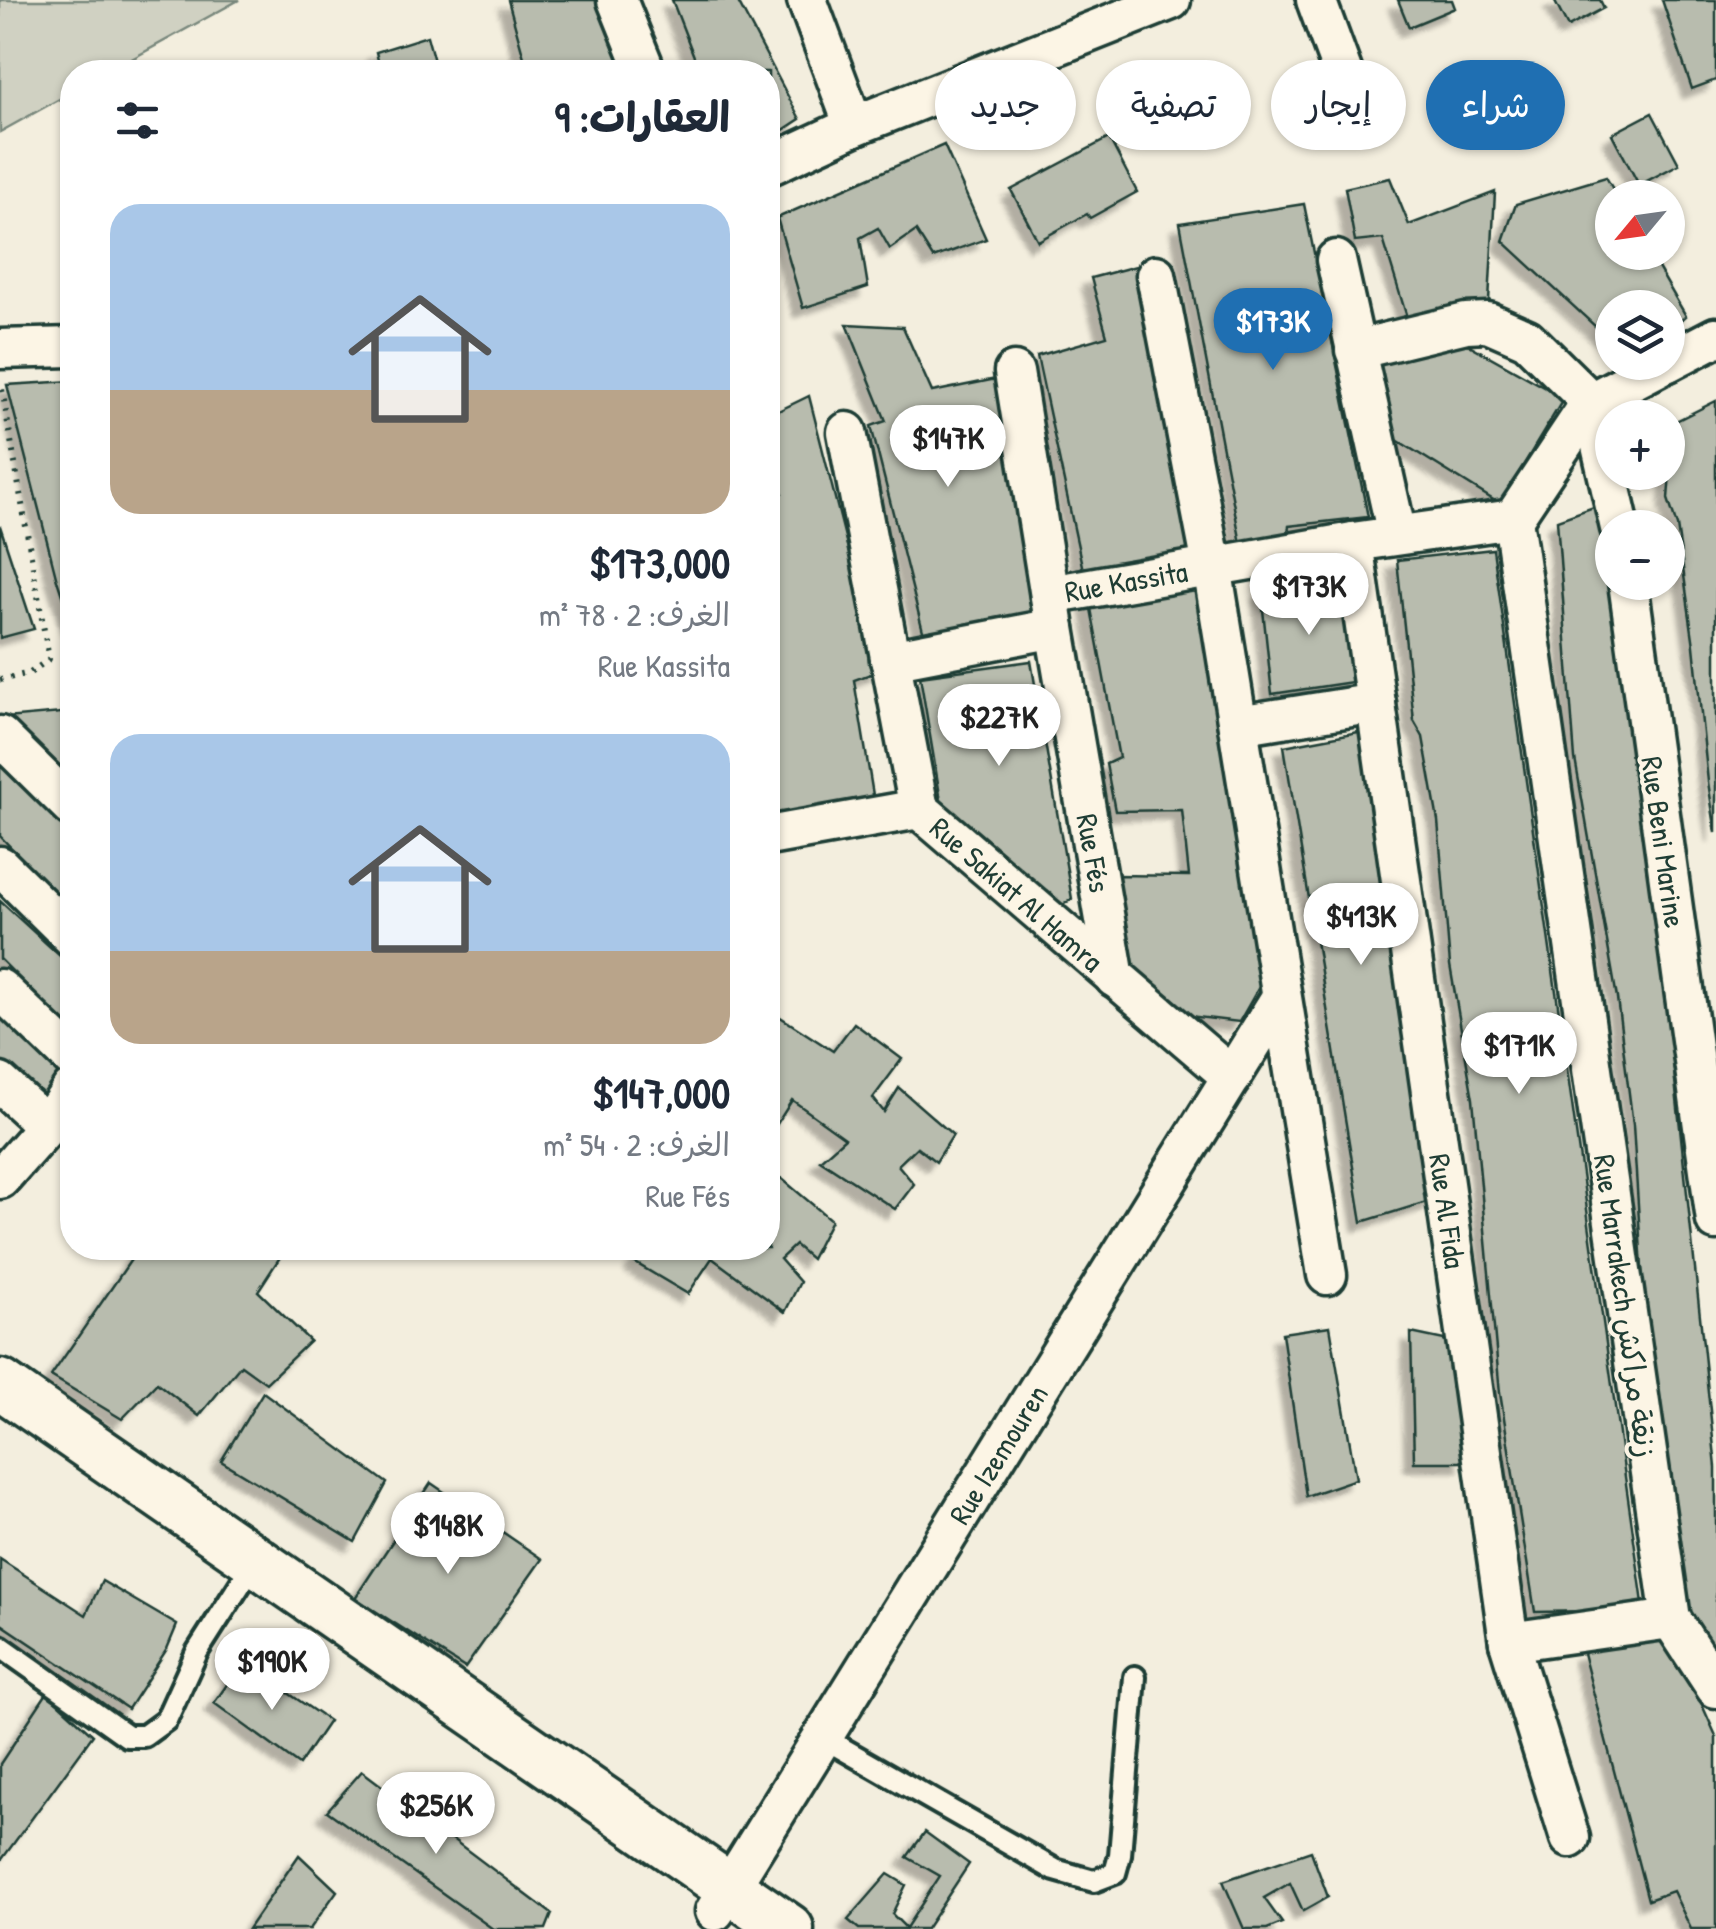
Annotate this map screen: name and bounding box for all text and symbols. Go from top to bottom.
chip: جديد [935,60,1076,150]
chip: تصفية [1096,60,1251,150]
chip: إيجار [1271,60,1406,150]
chip: شراء [1426,60,1565,150]
text: العقارات: 9 [554,88,730,145]
icon: filters [110,93,165,148]
north arrow [1595,180,1685,270]
map controls [1595,180,1685,600]
icon: home [330,269,510,449]
pin: $173K [1203,288,1343,373]
button: layers [1595,290,1685,380]
text: $173K [1236,299,1310,342]
button: + [1595,400,1685,490]
pin: $147K [878,405,1018,490]
text: $147K [912,416,984,459]
button: − [1595,510,1685,600]
text: $173,000 [589,534,730,591]
street label: Rue Kassita [1062,551,1191,611]
pin: $173K [1239,553,1379,638]
text: $173K [1272,564,1346,607]
text: الغرف: 2 · 78 m² [539,593,730,636]
text: Rue Kassita [598,644,730,687]
pin: $227K [929,684,1069,769]
text: $227K [960,695,1038,738]
street label: Rue Beni Marine [1632,754,1696,930]
icon: home [330,799,510,979]
street label: Rue Sakiat Al Hamra [922,808,1112,980]
street label: Rue Fés [1067,811,1121,895]
pin: $413K [1291,883,1431,968]
text: $413K [1326,894,1396,937]
pin: $171K [1449,1012,1589,1097]
text: $171K [1483,1023,1555,1066]
text: $147,000 [592,1064,730,1121]
text: الغرف: 2 · 54 m² [543,1123,730,1166]
street label: Rue Al Fida [1420,1151,1476,1271]
street label: Rue Marrakech زنقة مراكش [1585,1152,1667,1460]
text: Rue Fés [646,1174,730,1217]
street label: Rue Izemouren [939,1376,1057,1532]
pin: $148K [378,1492,518,1577]
text: $148K [413,1503,483,1546]
pin: $190K [202,1628,342,1713]
text: $190K [237,1639,307,1682]
pin: $256K [366,1772,506,1857]
text: $256K [399,1783,473,1826]

